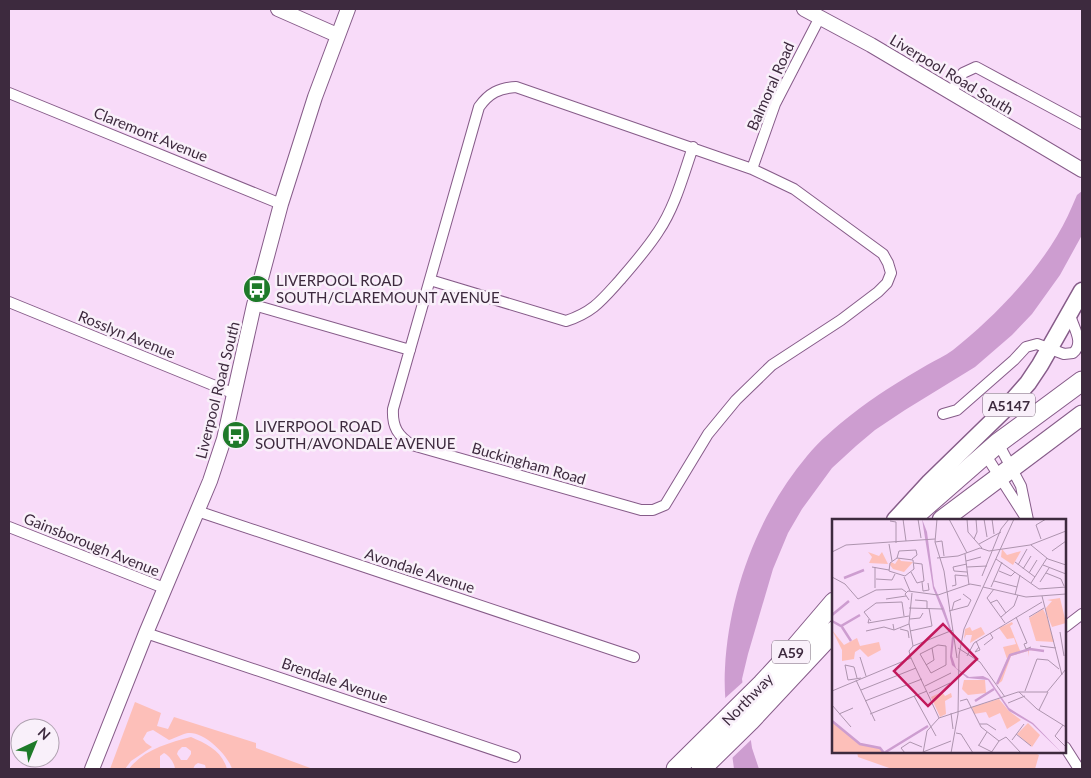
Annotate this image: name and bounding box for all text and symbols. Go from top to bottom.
street label: Liverpool Road South [887,30,1017,118]
street label: Balmoral Road [742,39,798,133]
street label: Claremont Avenue [91,103,211,165]
place label: LIVERPOOL ROAD SOUTH/CLAREMOUNT AVENUE [276,271,500,306]
bus stop icon: LIVERPOOL ROAD SOUTH/CLAREMOUNT AVENUE [242,274,272,304]
street label: Rosslyn Avenue [76,306,178,362]
street label: Liverpool Road South [191,320,243,460]
road number: A5147 [983,394,1035,416]
place label: LIVERPOOL ROAD SOUTH/AVONDALE AVENUE [255,417,455,452]
bus stop icon: LIVERPOOL ROAD SOUTH/AVONDALE AVENUE [221,420,251,450]
street label: Buckingham Road [470,438,588,488]
street label: Gainsborough Avenue [21,509,163,580]
inset map [832,519,1066,753]
street label: Avondale Avenue [363,544,477,596]
road number: A59 [772,640,810,664]
street label: Brendale Avenue [279,653,391,707]
street label: Northway [718,669,776,729]
north arrow [10,718,60,768]
text: N [35,723,54,743]

